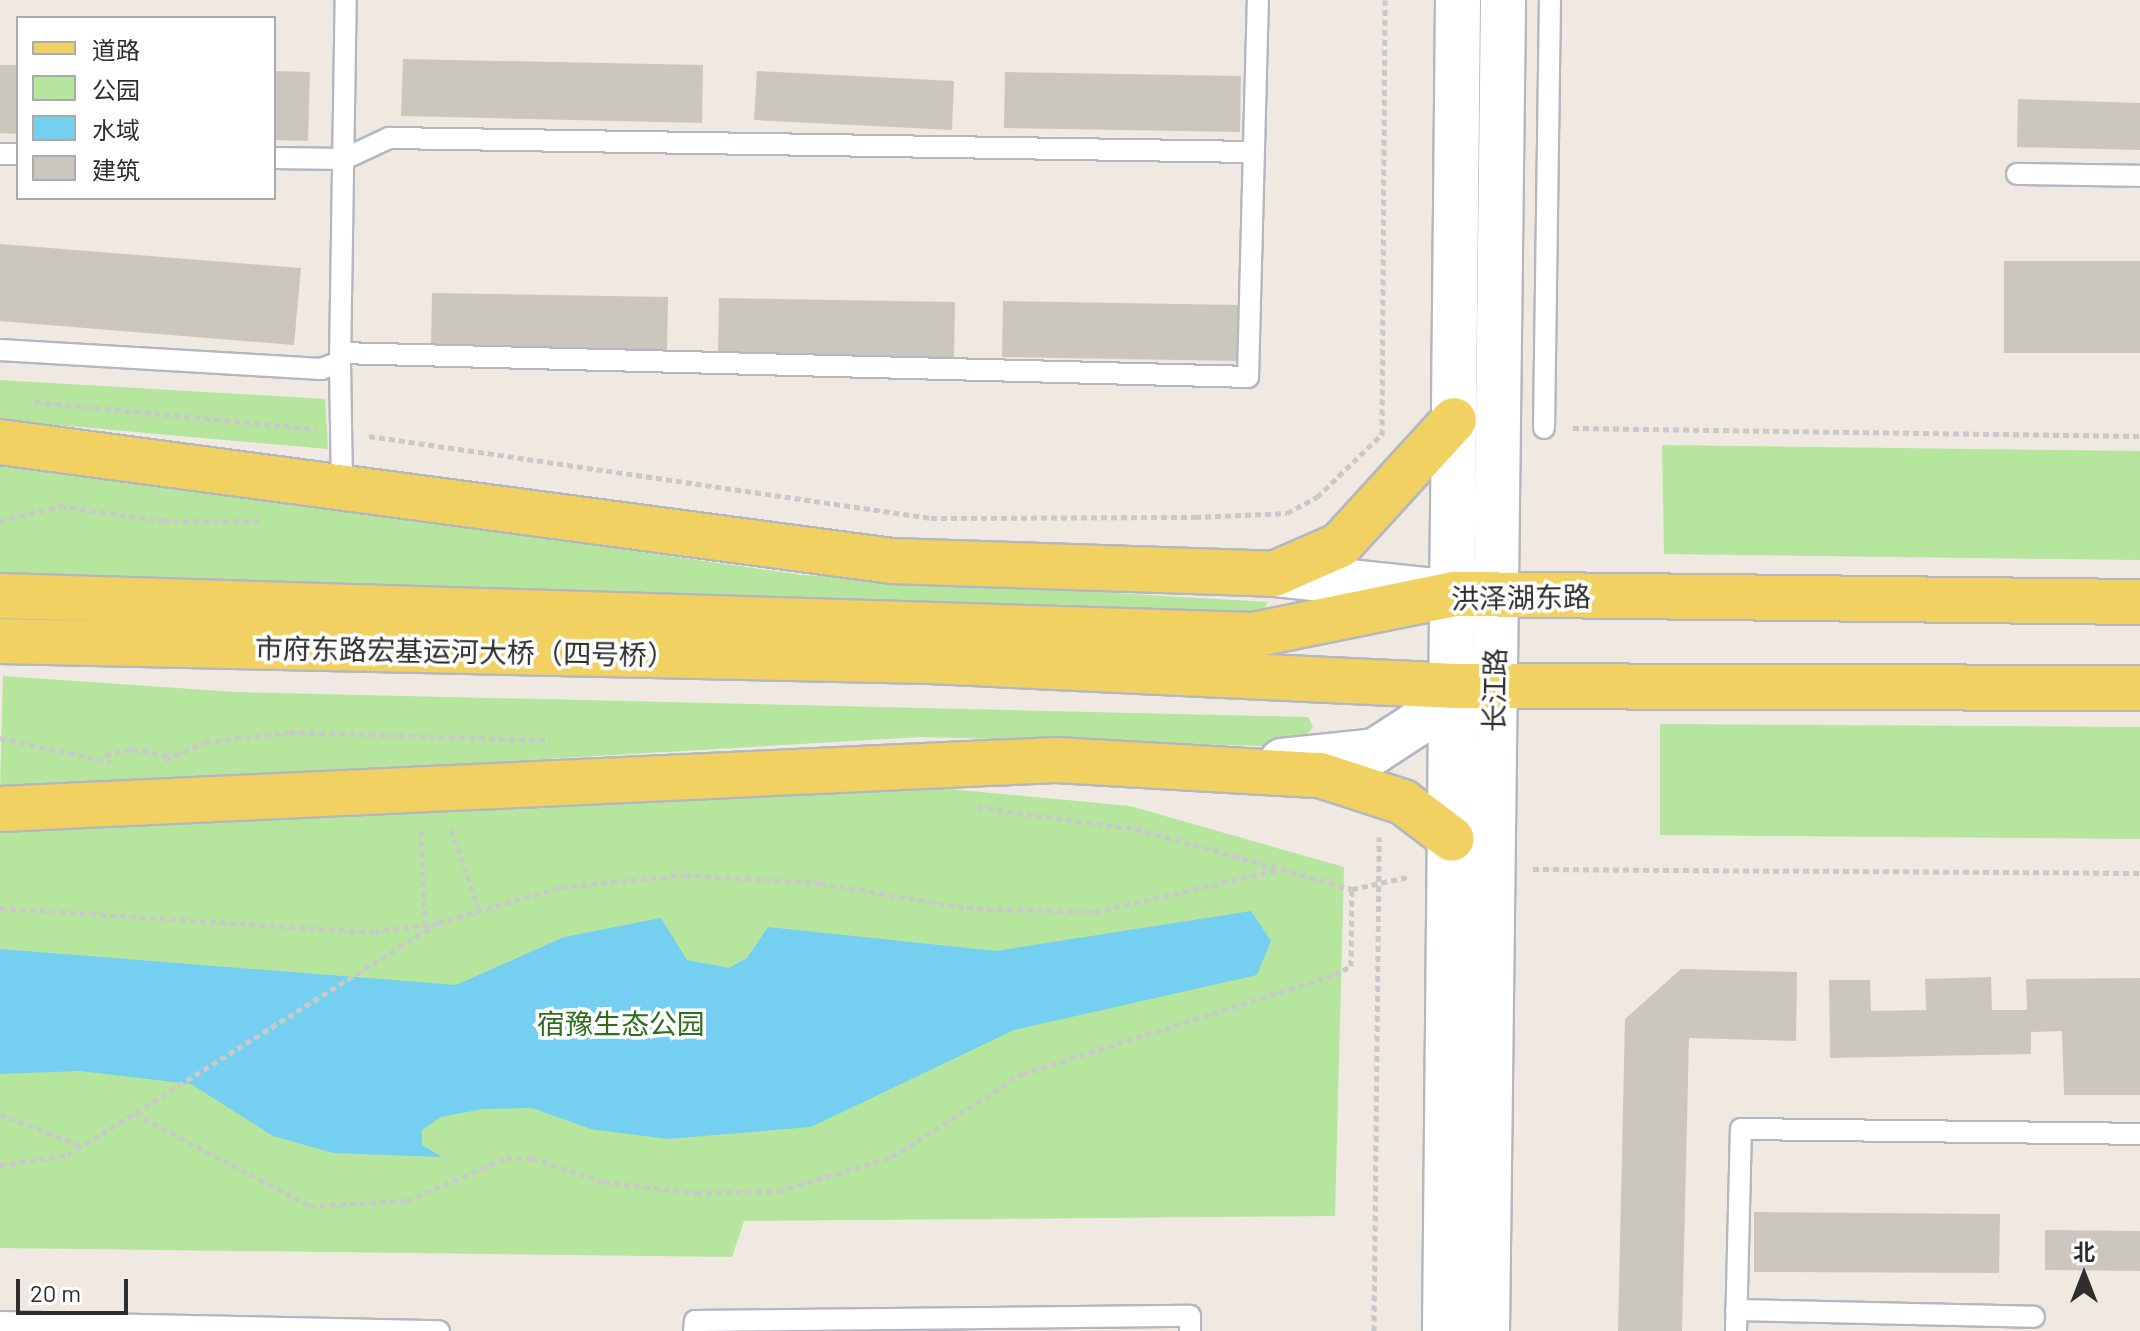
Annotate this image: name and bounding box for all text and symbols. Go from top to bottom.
legend [16,16,276,200]
text: 道路 [92,35,140,64]
text: 公园 [92,75,140,104]
text: 水域 [92,115,140,144]
text: 建筑 [92,155,140,184]
street label: 洪泽湖东路 [1451,579,1591,615]
street label: 市府东路宏基运河大桥（四号桥） [255,631,675,671]
street label: 长江路 [1476,648,1512,732]
park label: 宿豫生态公园 [537,1006,705,1040]
north arrow [2044,1235,2124,1315]
text: 北 [2073,1238,2095,1264]
scale bar [20,1263,132,1313]
text: 20 m [30,1278,81,1307]

